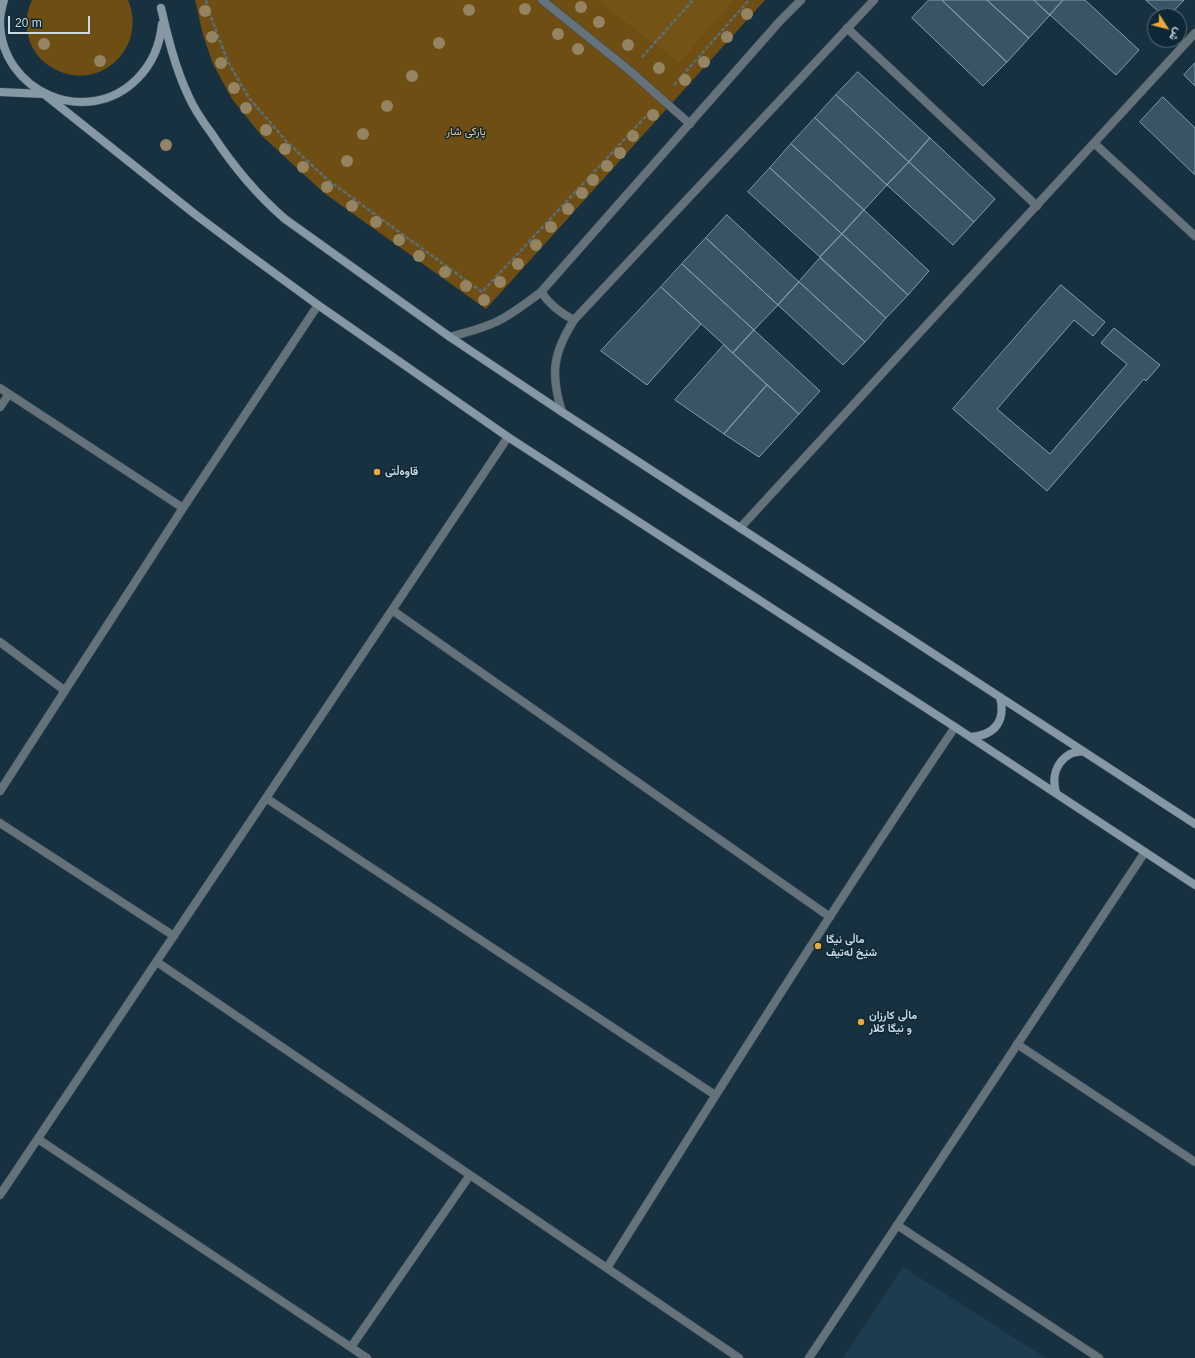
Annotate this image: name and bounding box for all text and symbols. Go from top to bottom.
scale bar [10,8,92,34]
north arrow [1147,8,1187,48]
text: 20 m [15,16,42,30]
text: ش [1167,26,1185,43]
park label: پارکی شار [446,125,486,139]
place label: قاوەڵتی [385,465,418,479]
marker: قاوەڵتی [372,467,382,477]
place label: ماڵی نیگا شێخ لەتیف [826,933,877,959]
marker: ماڵی نیگا شێخ لەتیف [813,941,823,951]
place label: ماڵی کارزان و نیگا کلار [869,1009,917,1035]
marker: ماڵی کارزان و نیگا کلار [856,1017,866,1027]

